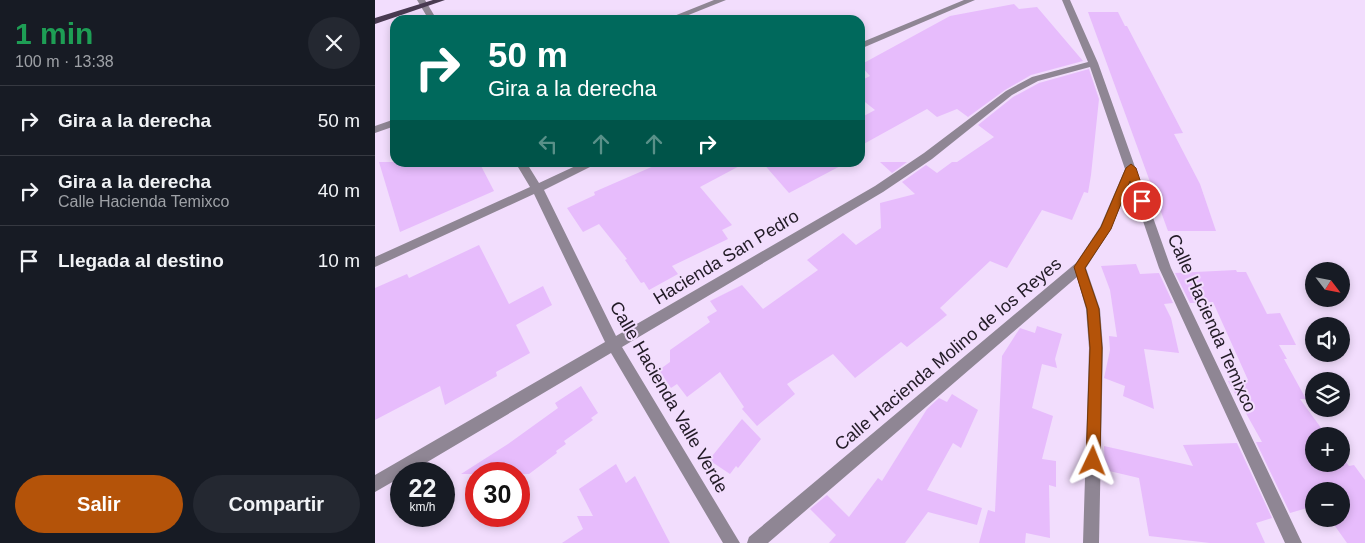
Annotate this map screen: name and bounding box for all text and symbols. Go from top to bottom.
text: 1 min [15,17,93,50]
button: close [308,17,360,69]
icon: right [405,35,470,100]
text: 50 m [488,35,568,74]
text: 100 m · 13:38 [15,53,114,70]
text: Gira a la derecha [488,76,657,101]
icon: right [15,107,43,135]
text: Gira a la derecha [58,110,211,131]
text: 50 m [318,110,360,131]
icon: left [534,130,562,158]
icon: ahead [587,130,615,158]
icon: ahead [640,130,668,158]
icon: right [693,130,721,158]
text: Gira a la derecha [58,171,211,192]
icon: right [15,177,43,205]
text: 40 m [318,180,360,201]
pin [1121,180,1163,222]
icon: arrive [1128,187,1156,215]
text: Calle Hacienda Temixco [58,193,229,210]
street label: Hacienda San Pedro [650,206,802,308]
street label: Calle Hacienda Temixco [1164,231,1260,415]
icon: arrive [15,247,43,275]
text: Llegada al destino [58,250,224,271]
text: 10 m [318,250,360,271]
street label: Calle Hacienda Molino de los Reyes [831,253,1065,455]
north arrow [1305,262,1350,308]
map controls [1305,262,1350,527]
street label: Calle Hacienda Valle Verde [606,298,732,496]
button: sound [1305,317,1350,362]
button: layers [1305,372,1350,417]
button: + [1305,427,1350,472]
position arrow [1066,434,1118,486]
speed limit sign: 30 [465,462,530,527]
text: 22 [409,474,436,502]
button: Salir [15,475,183,533]
button: Compartir [193,475,360,533]
button: − [1305,482,1350,527]
text: km/h [409,500,436,514]

